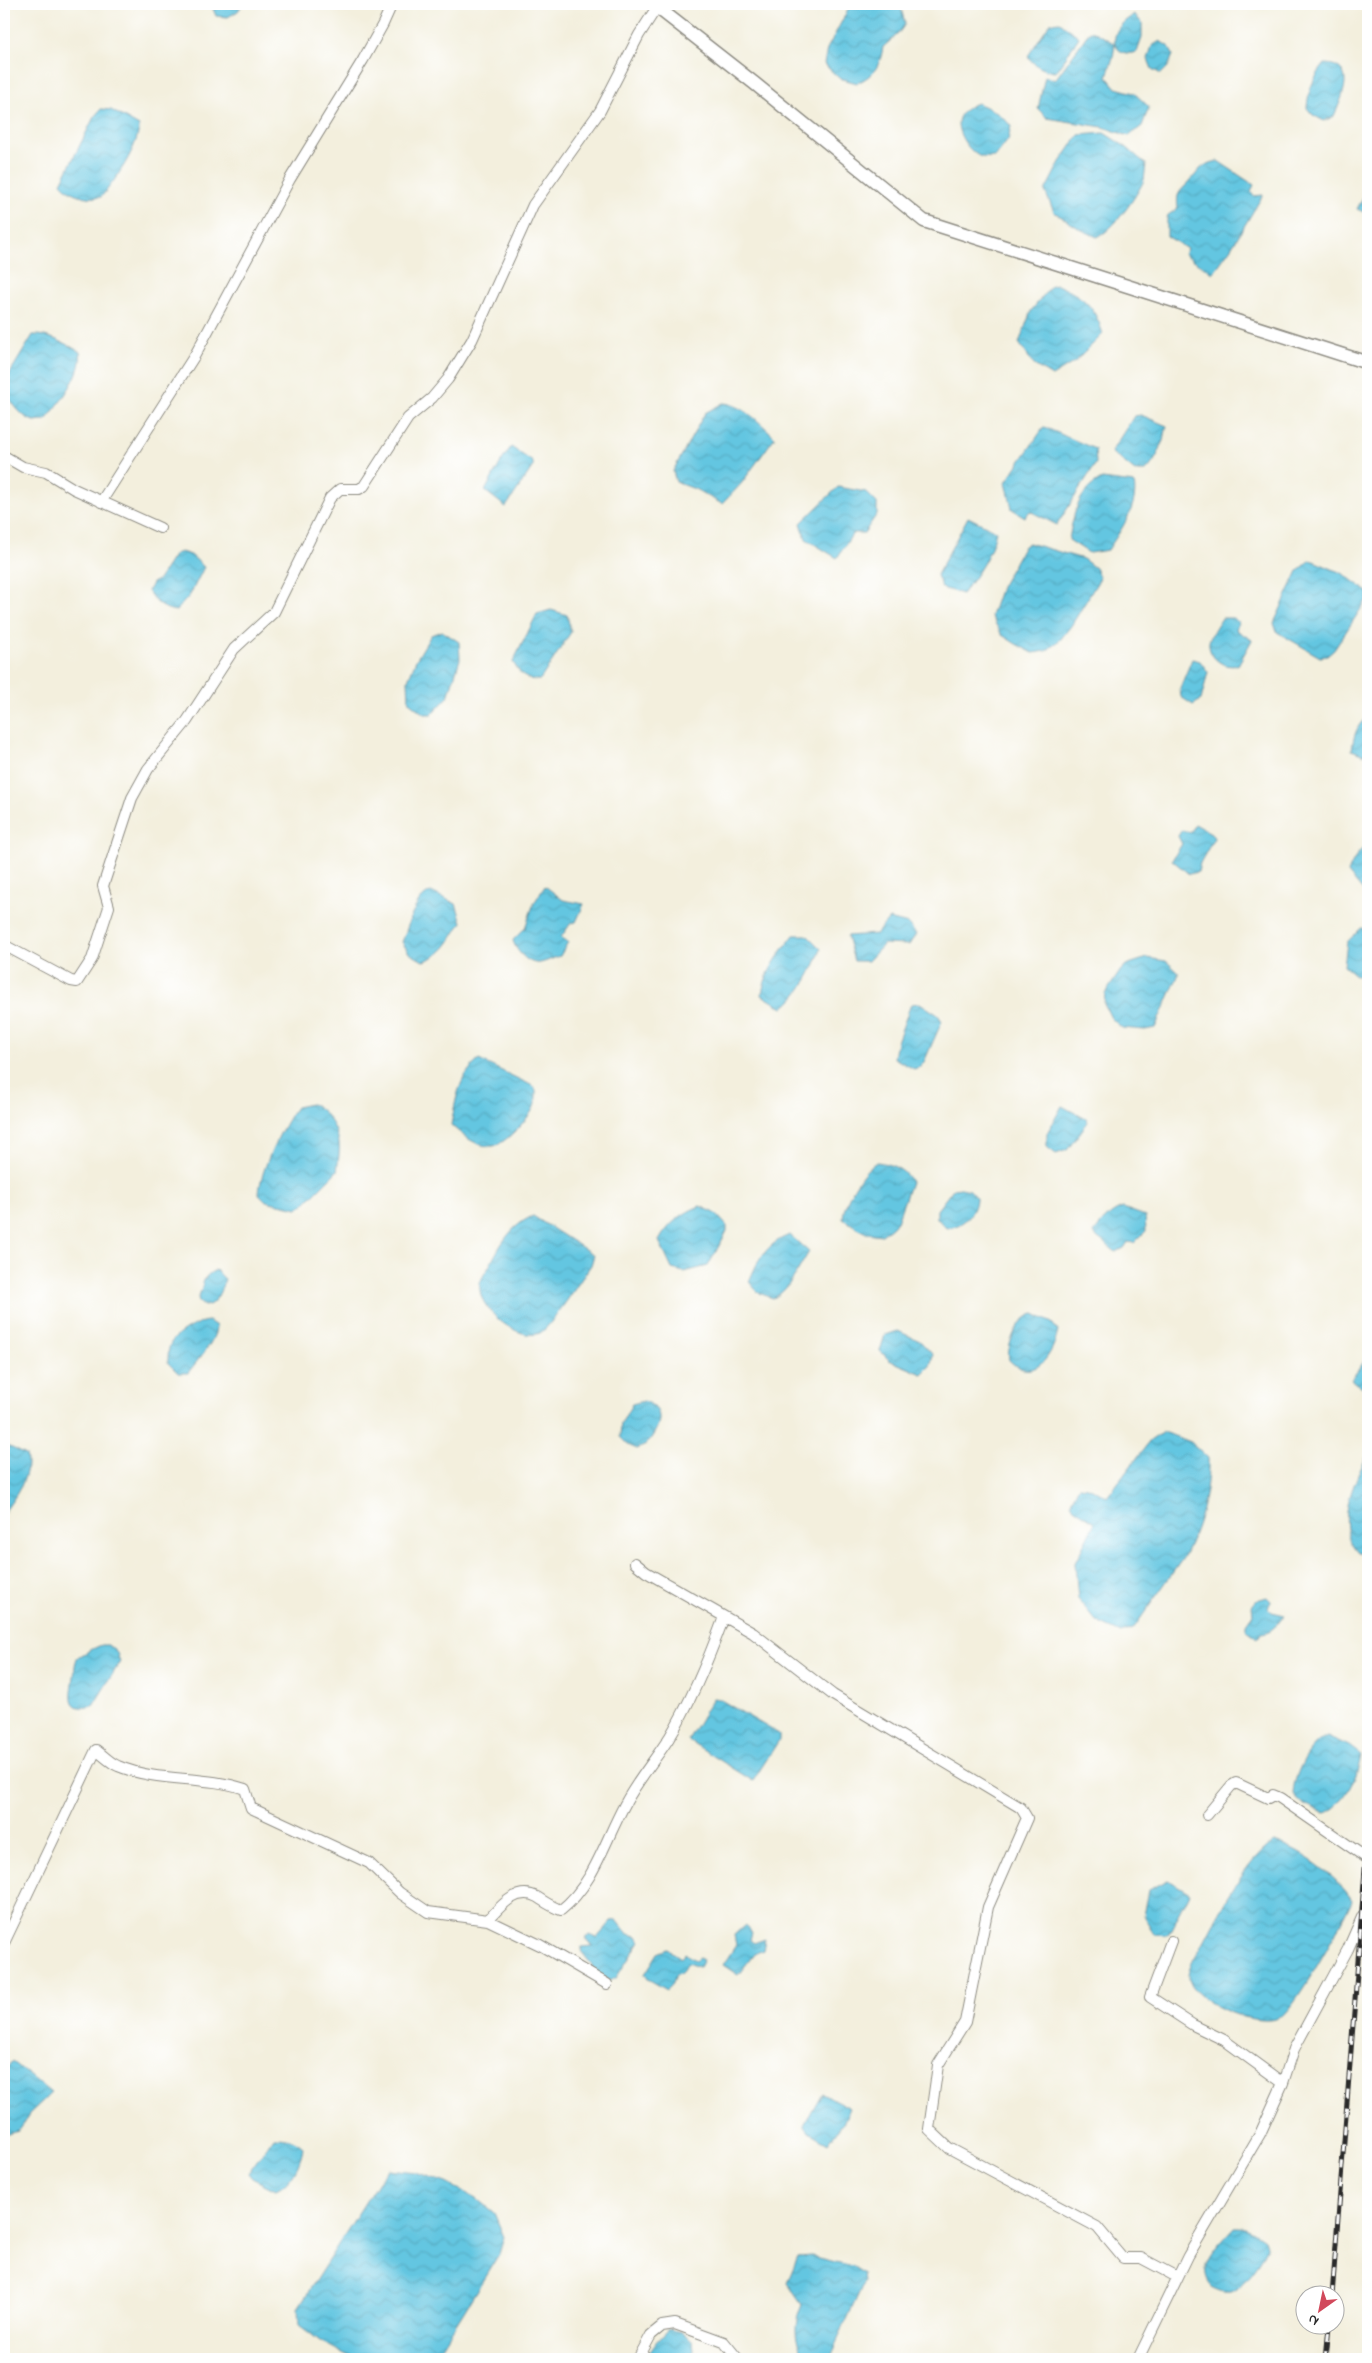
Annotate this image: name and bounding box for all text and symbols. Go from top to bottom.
north arrow [1294,2286,1344,2336]
text: N [1304,2308,1323,2331]

